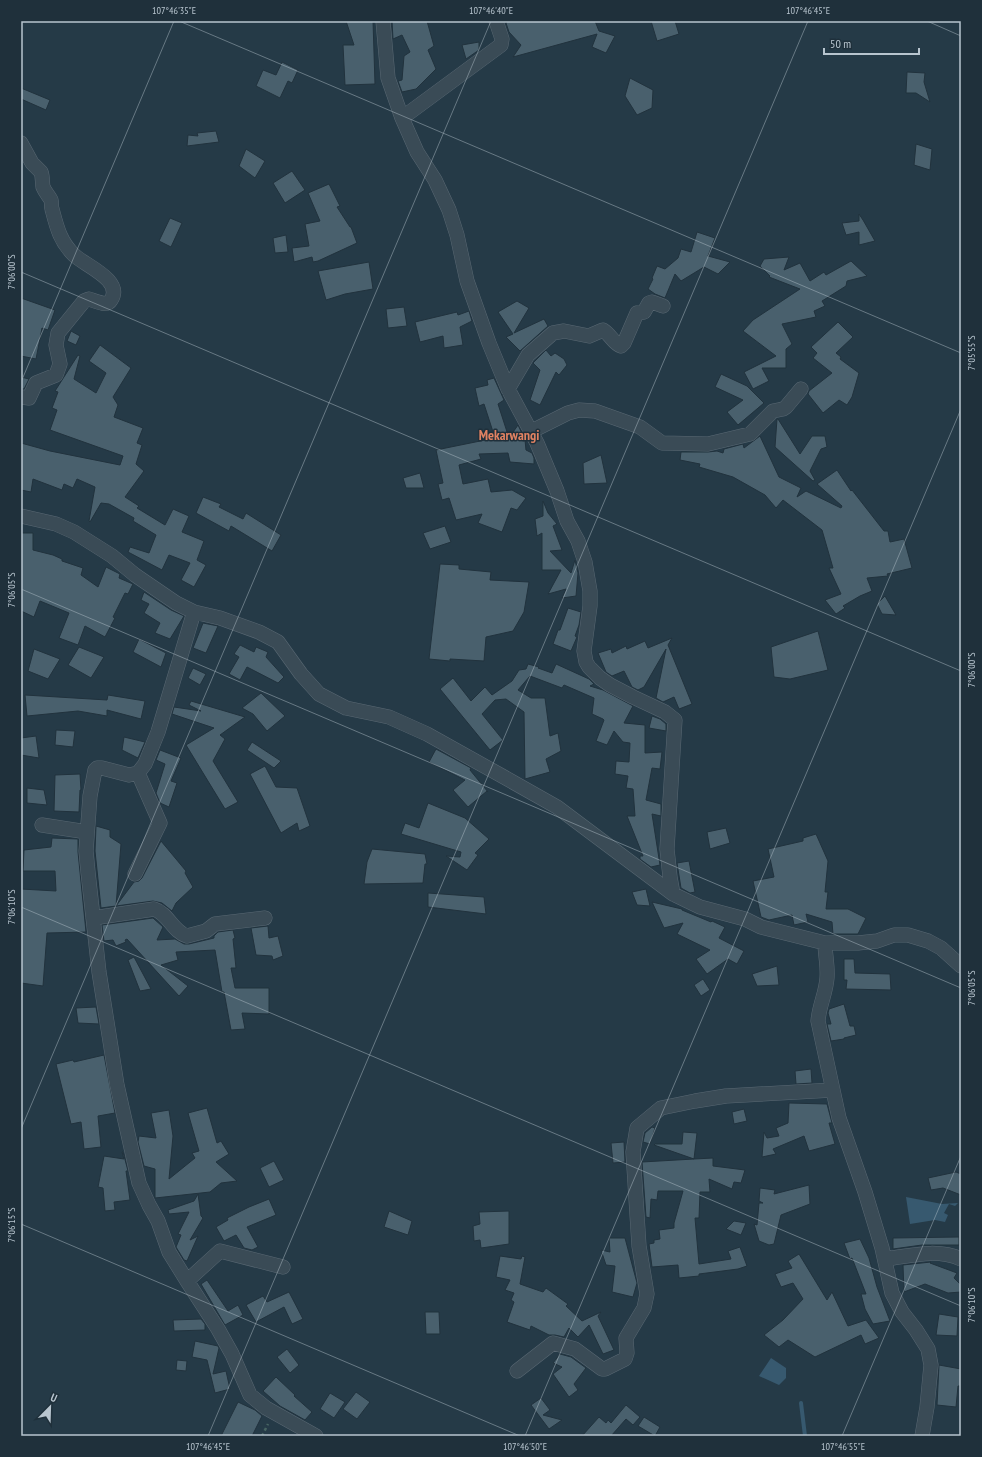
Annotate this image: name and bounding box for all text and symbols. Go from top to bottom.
text: 107°46'35"E [152,4,196,17]
text: 107°46'40"E [469,4,513,17]
text: 107°46'45"E [786,4,830,17]
scale bar [824,30,919,56]
text: 50 m [830,36,851,51]
text: 7°06'00"S [5,255,18,289]
text: 7°05'55"S [965,336,978,370]
district label: Mekarwangi [479,426,539,444]
text: 7°06'05"S [5,573,18,607]
text: 7°06'00"S [965,653,978,687]
text: 7°06'10"S [5,890,18,924]
text: 7°06'05"S [965,971,978,1005]
text: 7°06'15"S [5,1208,18,1242]
text: 7°06'10"S [965,1288,978,1322]
north arrow [30,1387,70,1427]
text: U [49,1390,60,1405]
text: 107°46'45"E [186,1440,230,1453]
text: 107°46'50"E [503,1440,547,1453]
text: 107°46'55"E [821,1440,865,1453]

